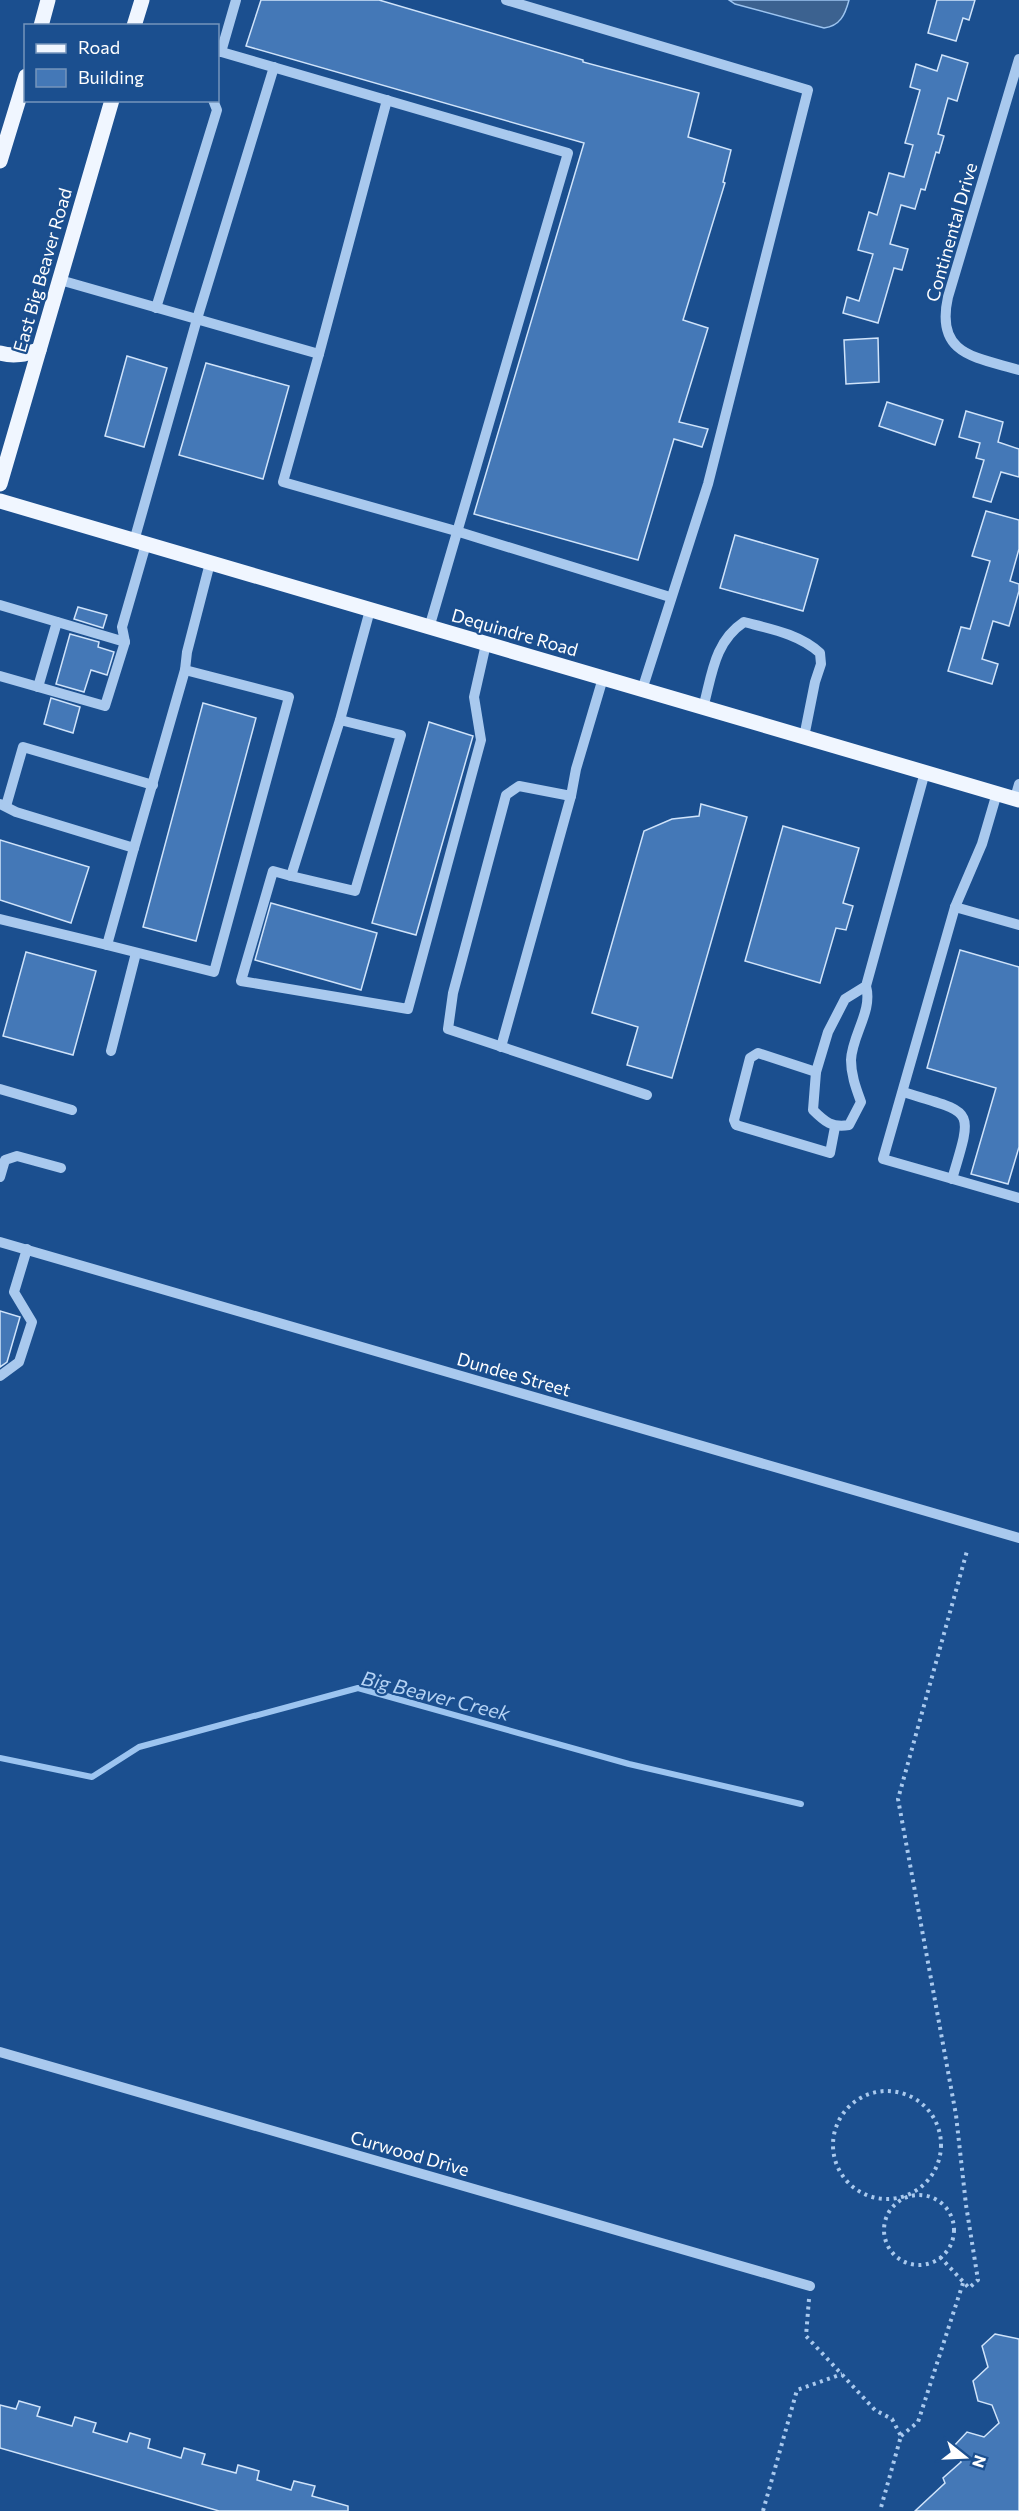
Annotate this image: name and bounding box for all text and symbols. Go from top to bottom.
legend [24,24,219,102]
text: Road [78,36,120,58]
text: Building [78,66,144,88]
street label: Continental Drive [921,160,981,304]
street label: East Big Beaver Road [8,185,76,355]
street label: Dequindre Road [449,603,581,661]
street label: Dundee Street [455,1347,573,1401]
water label: Big Beaver Creek [359,1665,514,1725]
street label: Curwood Drive [348,2126,472,2180]
north arrow [935,2427,995,2487]
text: N [969,2453,991,2470]

